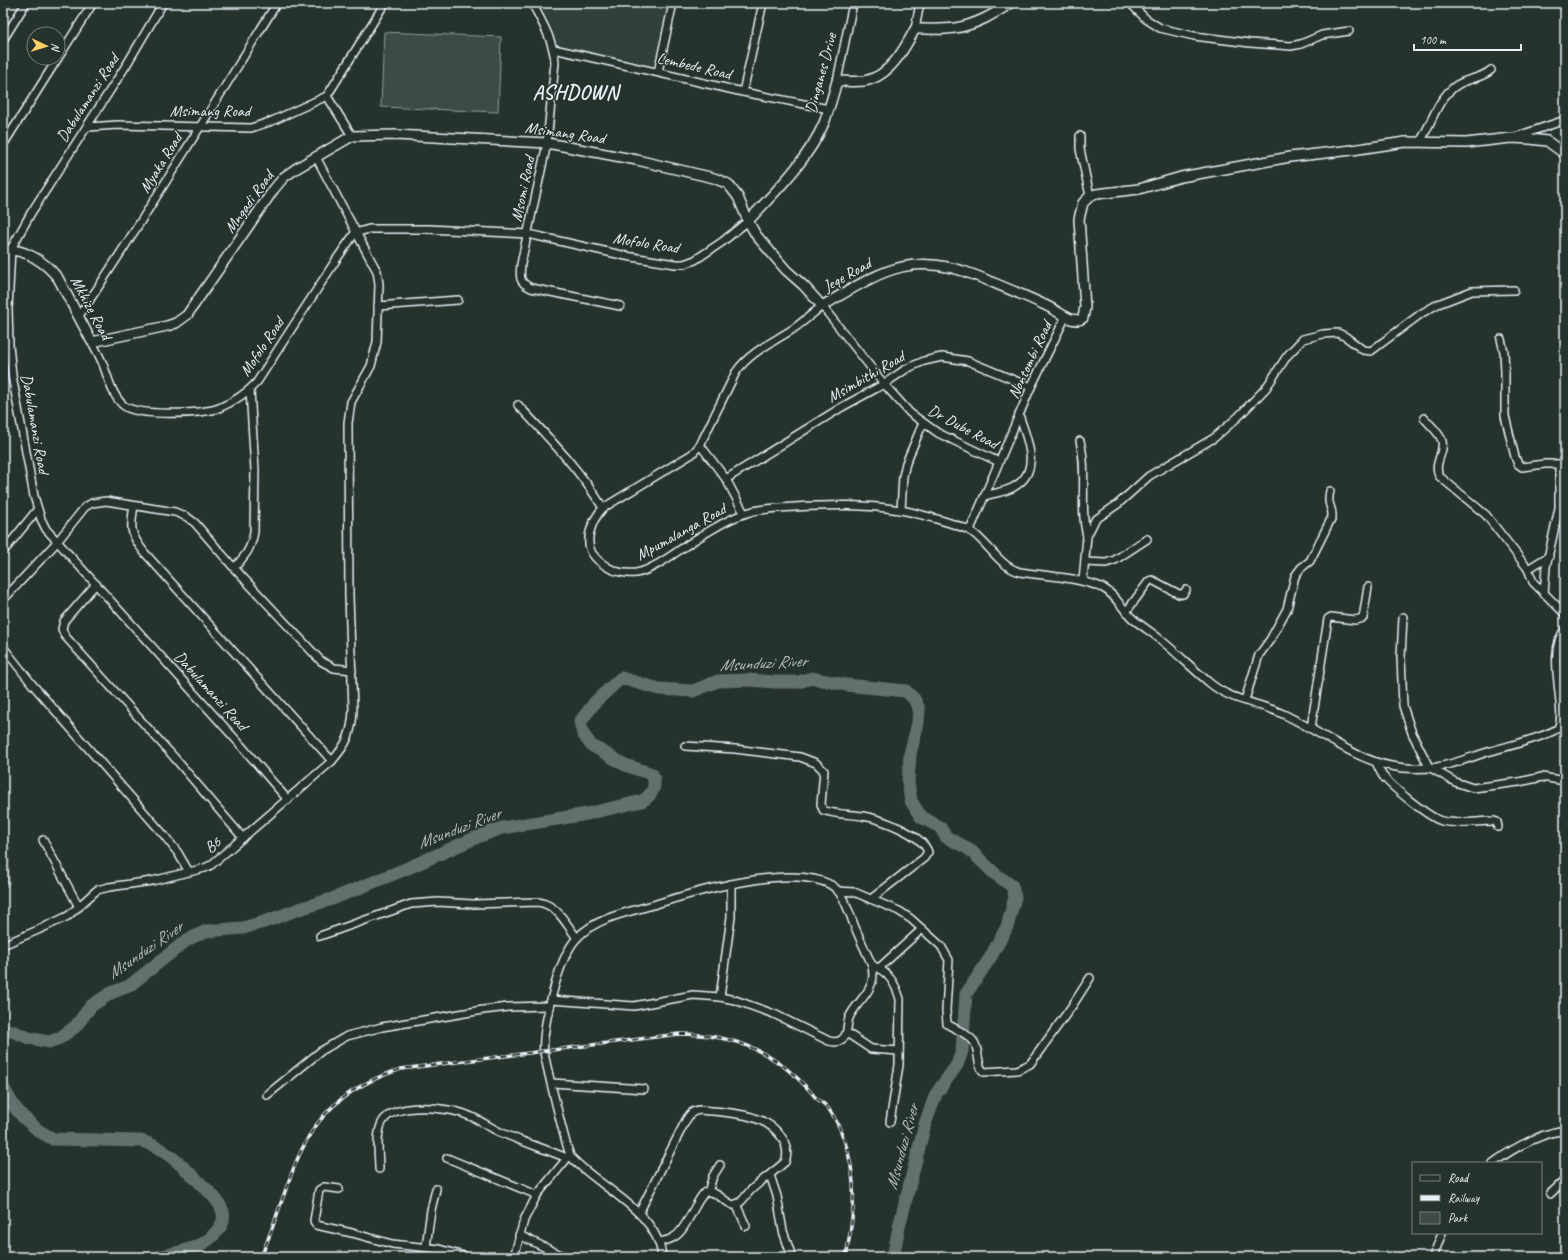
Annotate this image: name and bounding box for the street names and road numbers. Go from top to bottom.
street label: Dinganes Drive [801,29,842,115]
street label: Dabulamanzi Road [52,48,125,146]
street label: Lembede Road [655,48,736,85]
street label: Msimang Road [170,101,253,121]
street label: Msimang Road [524,118,609,149]
street label: Myaka Road [135,127,189,197]
street label: Msomi Road [506,152,540,223]
street label: Mngadi Road [220,165,280,237]
street label: Mofolo Road [612,228,683,259]
street label: Jeqe Road [819,252,877,297]
street label: Mkhize Road [66,273,117,346]
street label: Mofolo Road [235,312,290,380]
street label: Nontombi Road [1003,316,1058,402]
street label: Msimbithi Road [824,346,911,407]
street label: Dabulamanzi Road [16,373,54,478]
street label: Dr Dube Road [924,400,1004,455]
street label: Mpumalanga Road [633,498,732,565]
street label: Dabulamanzi Road [170,647,254,737]
street label: B6 [201,832,226,858]

